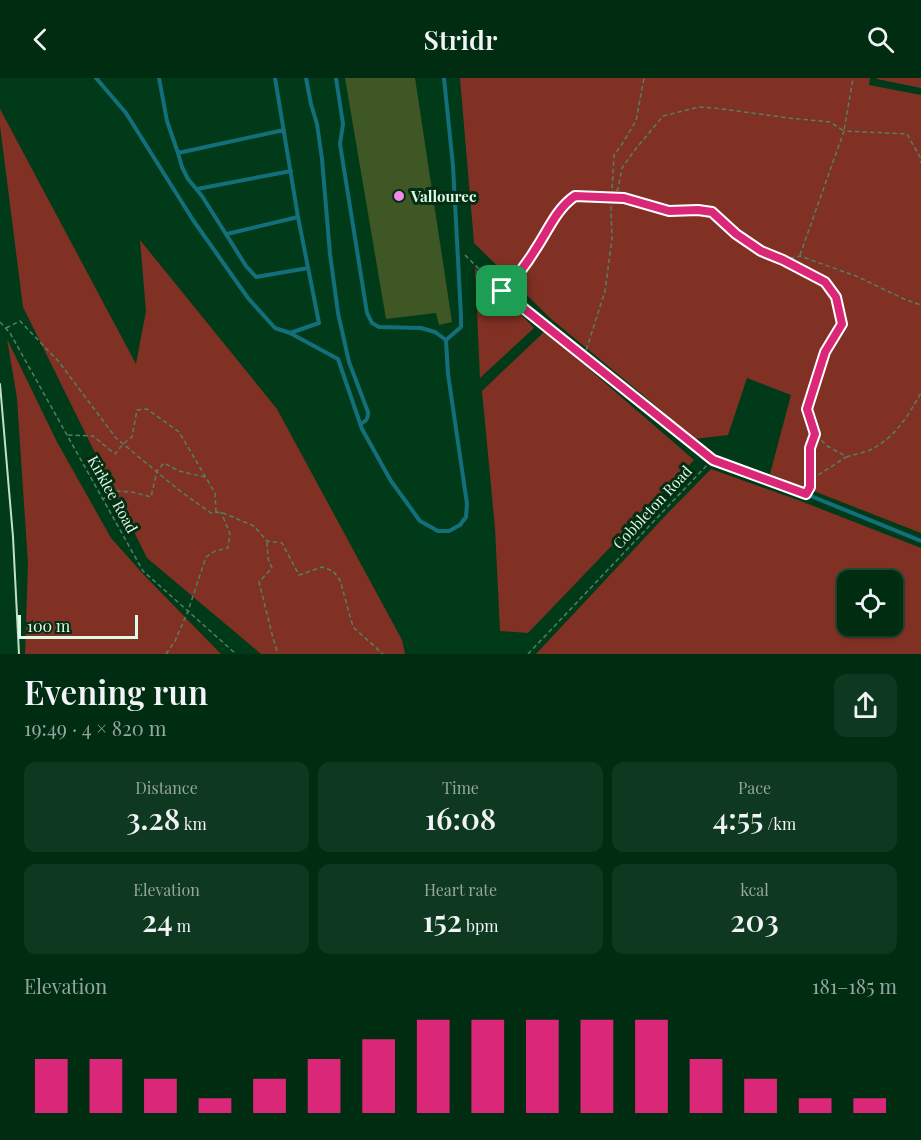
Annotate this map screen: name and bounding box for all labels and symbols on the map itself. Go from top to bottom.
place label: Vallourec [410,186,477,206]
marker: Vallourec [392,189,406,203]
pin [476,265,527,316]
street label: Kirklee Road [84,452,143,537]
street label: Cobbleton Road [608,461,696,553]
scale bar [18,612,138,640]

